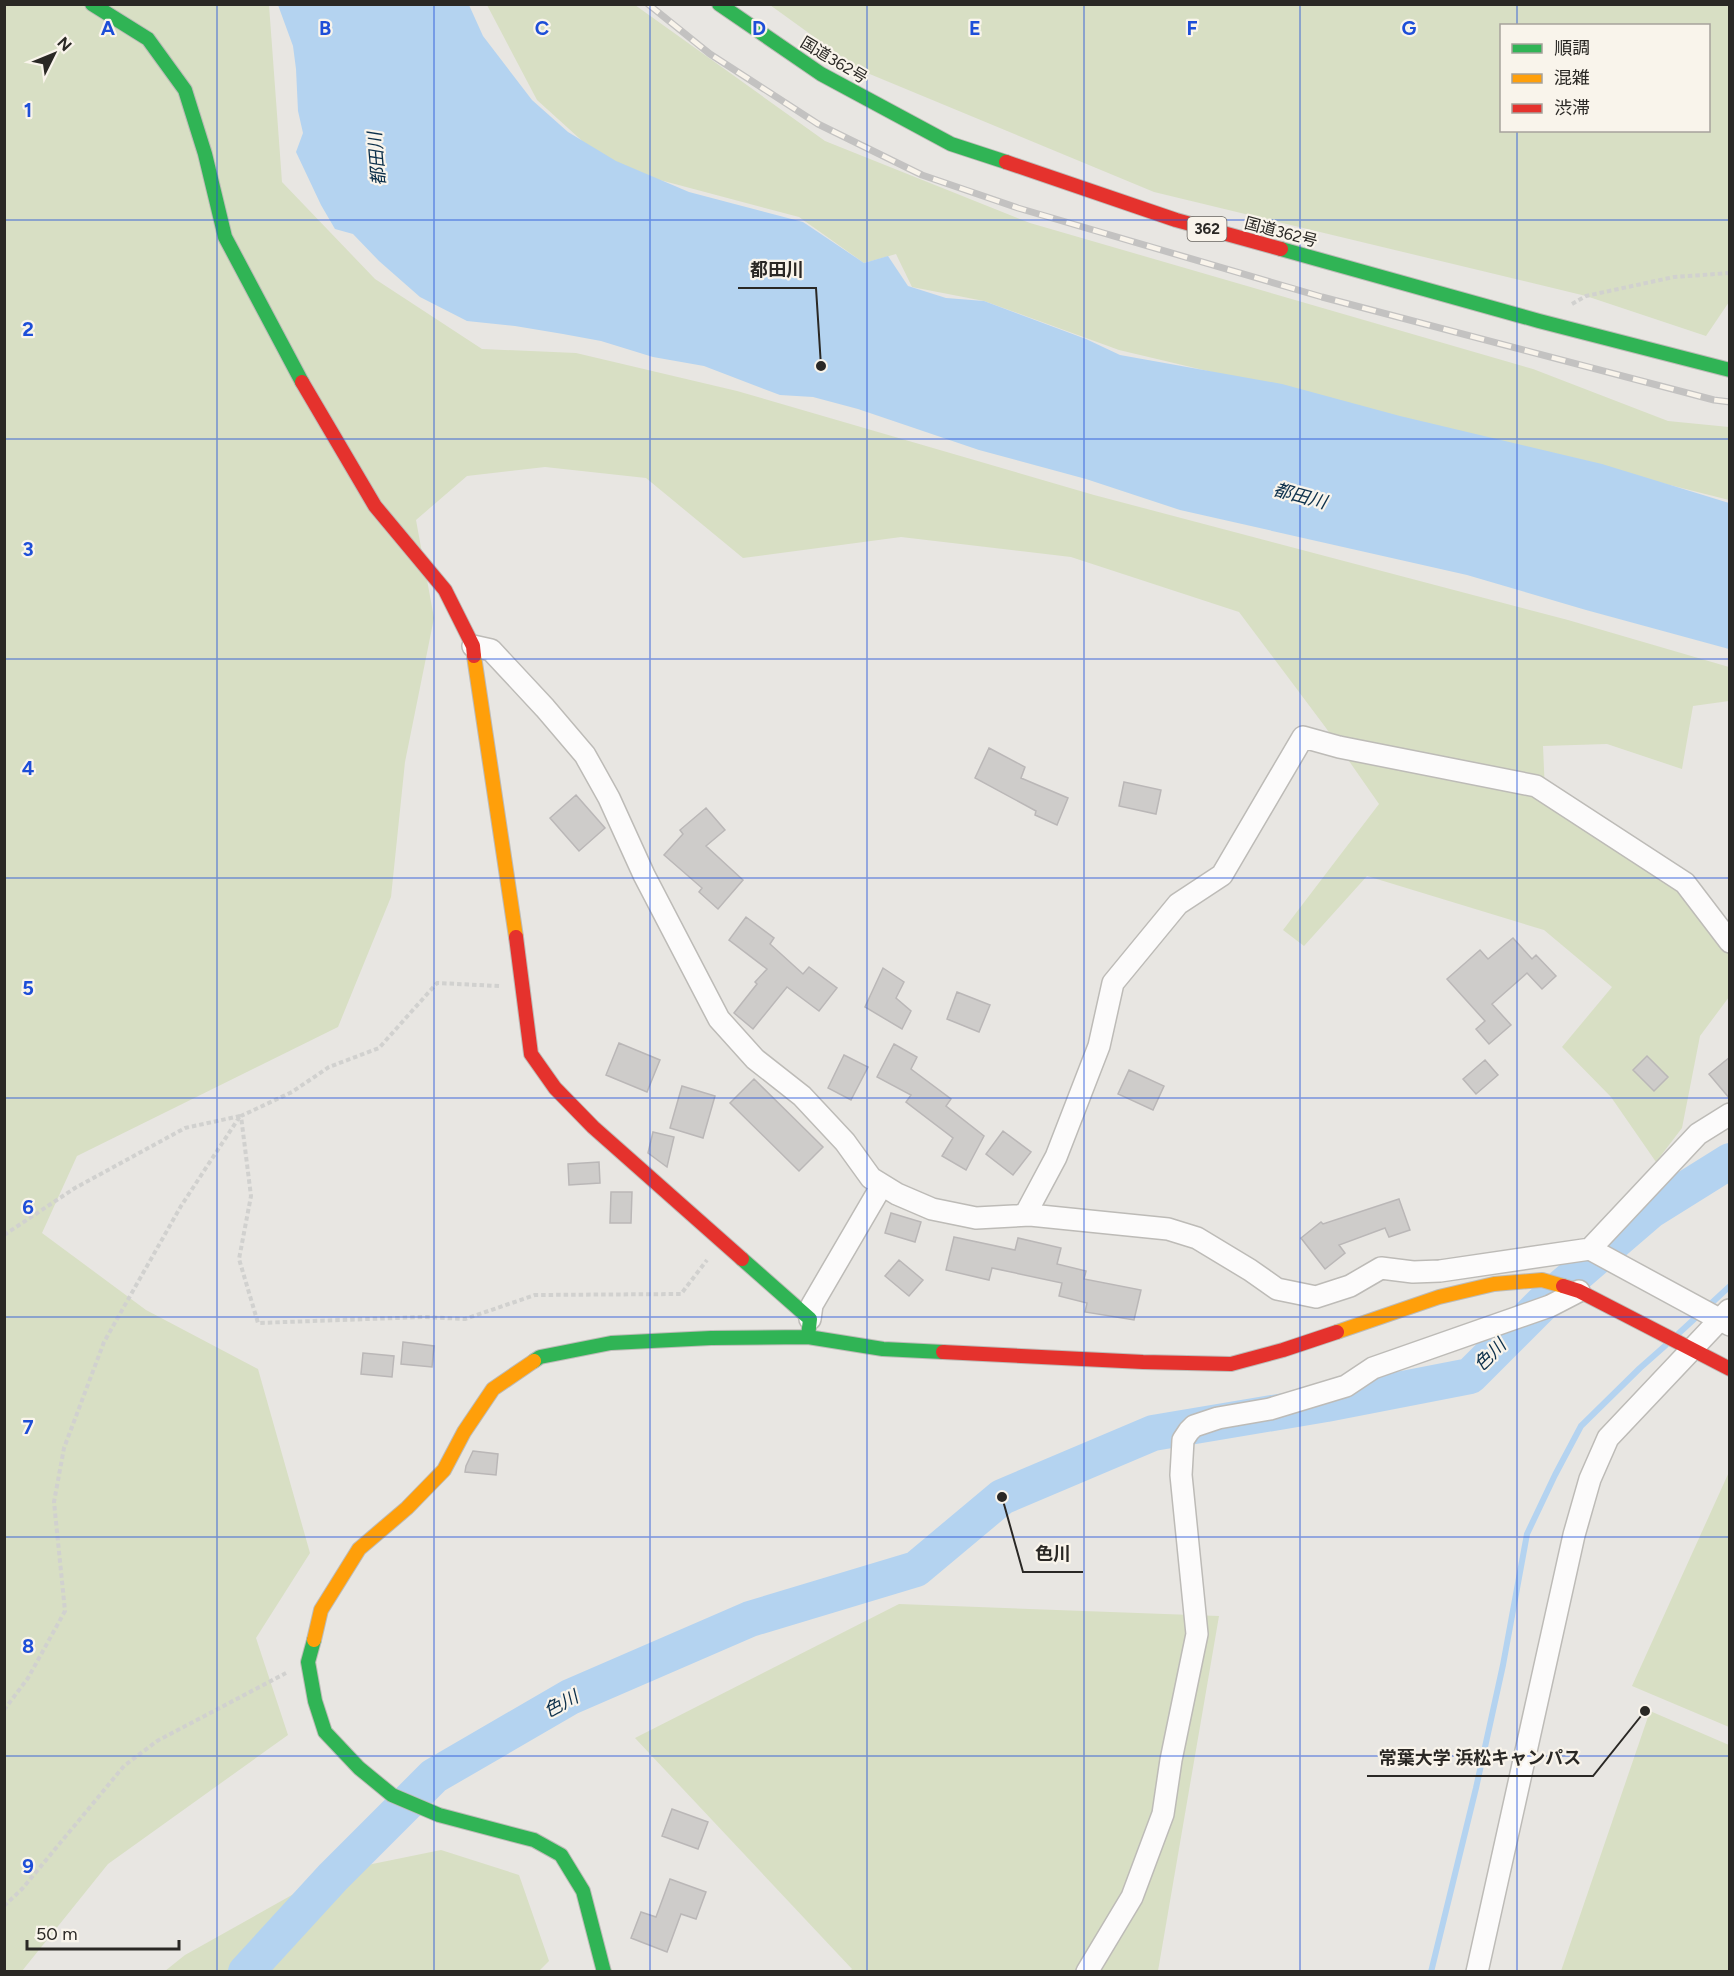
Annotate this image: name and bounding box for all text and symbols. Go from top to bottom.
text: A [101,16,116,40]
text: B [319,16,331,40]
text: C [535,16,549,40]
text: D [752,16,766,40]
text: E [969,16,981,40]
text: F [1186,16,1198,40]
text: G [1402,16,1417,40]
north arrow [24,24,84,84]
legend [1500,24,1710,132]
text: N [53,33,76,55]
street label: 国道362号 [797,33,871,87]
text: 順調 [1554,37,1590,59]
text: 混雑 [1554,67,1590,89]
text: 渋滞 [1554,97,1590,119]
text: 1 [24,98,32,122]
water label: 都田川 [364,129,390,187]
street label: 国道362号 [1242,213,1320,251]
road number: 362 [1188,217,1226,241]
callout: 都田川 [738,252,816,288]
text: 都田川 [750,259,804,281]
text: 2 [22,317,34,341]
water label: 都田川 [1271,478,1331,514]
text: 3 [22,537,34,561]
text: 4 [22,756,35,780]
text: 5 [22,976,34,1000]
text: 6 [22,1195,34,1219]
water label: 色川 [1469,1333,1512,1376]
text: 7 [22,1415,34,1439]
callout: 色川 [1023,1536,1083,1572]
text: 色川 [1035,1543,1071,1565]
text: 8 [22,1634,34,1658]
water label: 色川 [540,1685,584,1722]
callout: 常葉大学 浜松キャンパス [1367,1740,1593,1776]
text: 常葉大学 浜松キャンパス [1379,1747,1581,1769]
text: 9 [22,1854,34,1878]
scale bar [27,1913,178,1951]
text: 50 m [36,1923,78,1945]

